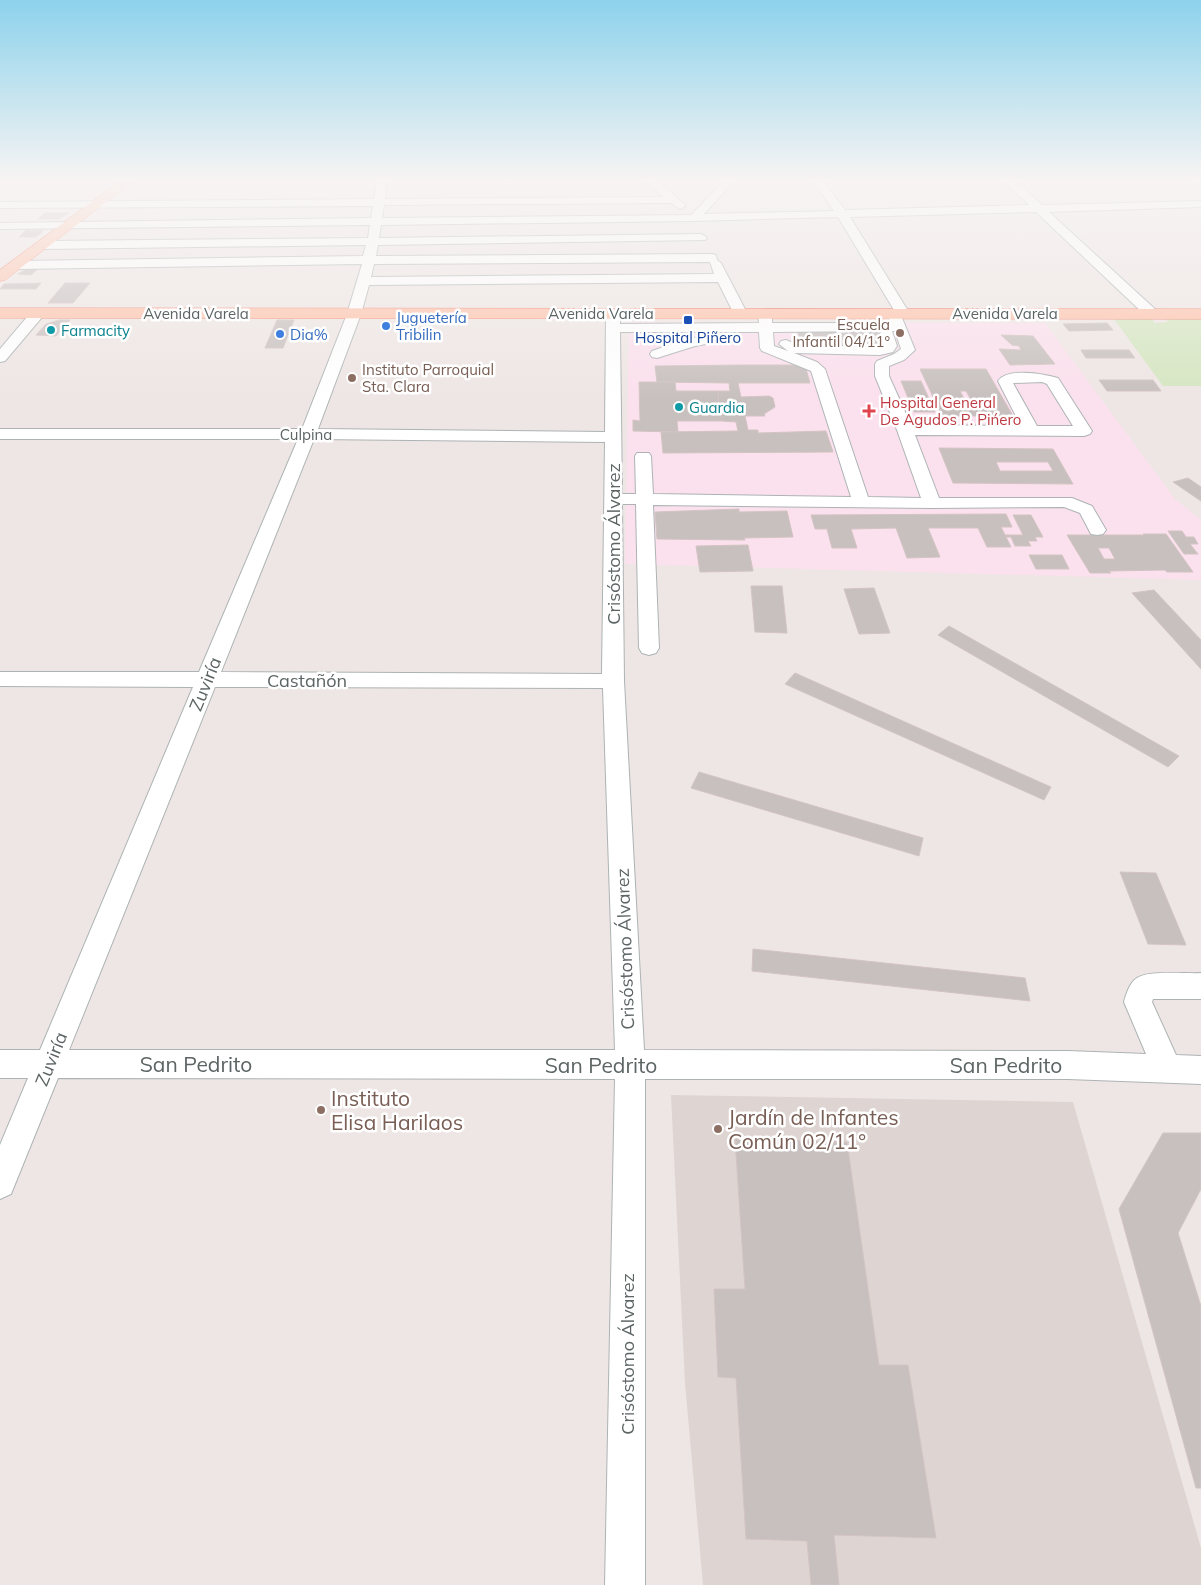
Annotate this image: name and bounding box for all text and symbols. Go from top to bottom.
street label: Avenida Varela [143,304,249,323]
street label: Avenida Varela [548,304,654,323]
street label: Avenida Varela [952,304,1058,323]
place label: Juguetería Tribilin [396,308,467,344]
marker: Hospital Piñero [682,314,694,326]
place label: Escuela Infantil 04/11° [792,315,890,351]
marker: Juguetería Tribilin [380,320,392,332]
place label: Farmacity [61,321,130,340]
marker: Farmacity [45,324,57,336]
place label: Dia% [290,325,328,344]
marker: Escuela Infantil 04/11° [894,327,906,339]
marker: Dia% [274,328,286,340]
place label: Hospital Piñero [635,328,741,347]
place label: Instituto Parroquial Sta. Clara [362,360,494,396]
marker: Instituto Parroquial Sta. Clara [346,372,358,384]
place label: Hospital General De Agudos P. Pińero [880,393,1021,429]
place label: Guardia [689,398,745,417]
marker: Guardia [673,401,685,413]
marker: Hospital General De Agudos P. Pińero [862,404,876,418]
street label: Culpina [280,425,332,444]
street label: Crisóstomo Álvarez [602,463,625,625]
street label: Zuviría [184,654,226,714]
street label: Castañón [267,669,347,692]
street label: Crisóstomo Álvarez [611,868,639,1030]
street label: Zuviría [30,1029,72,1089]
street label: San Pedrito [140,1051,252,1077]
street label: San Pedrito [545,1052,657,1078]
street label: San Pedrito [950,1052,1062,1078]
place label: Instituto Elisa Harilaos [331,1085,463,1135]
marker: Instituto Elisa Harilaos [315,1104,327,1116]
place label: Jardín de Infantes Común 02/11° [728,1104,899,1154]
marker: Jardín de Infantes Común 02/11° [712,1123,724,1135]
street label: Crisóstomo Álvarez [616,1273,639,1435]

